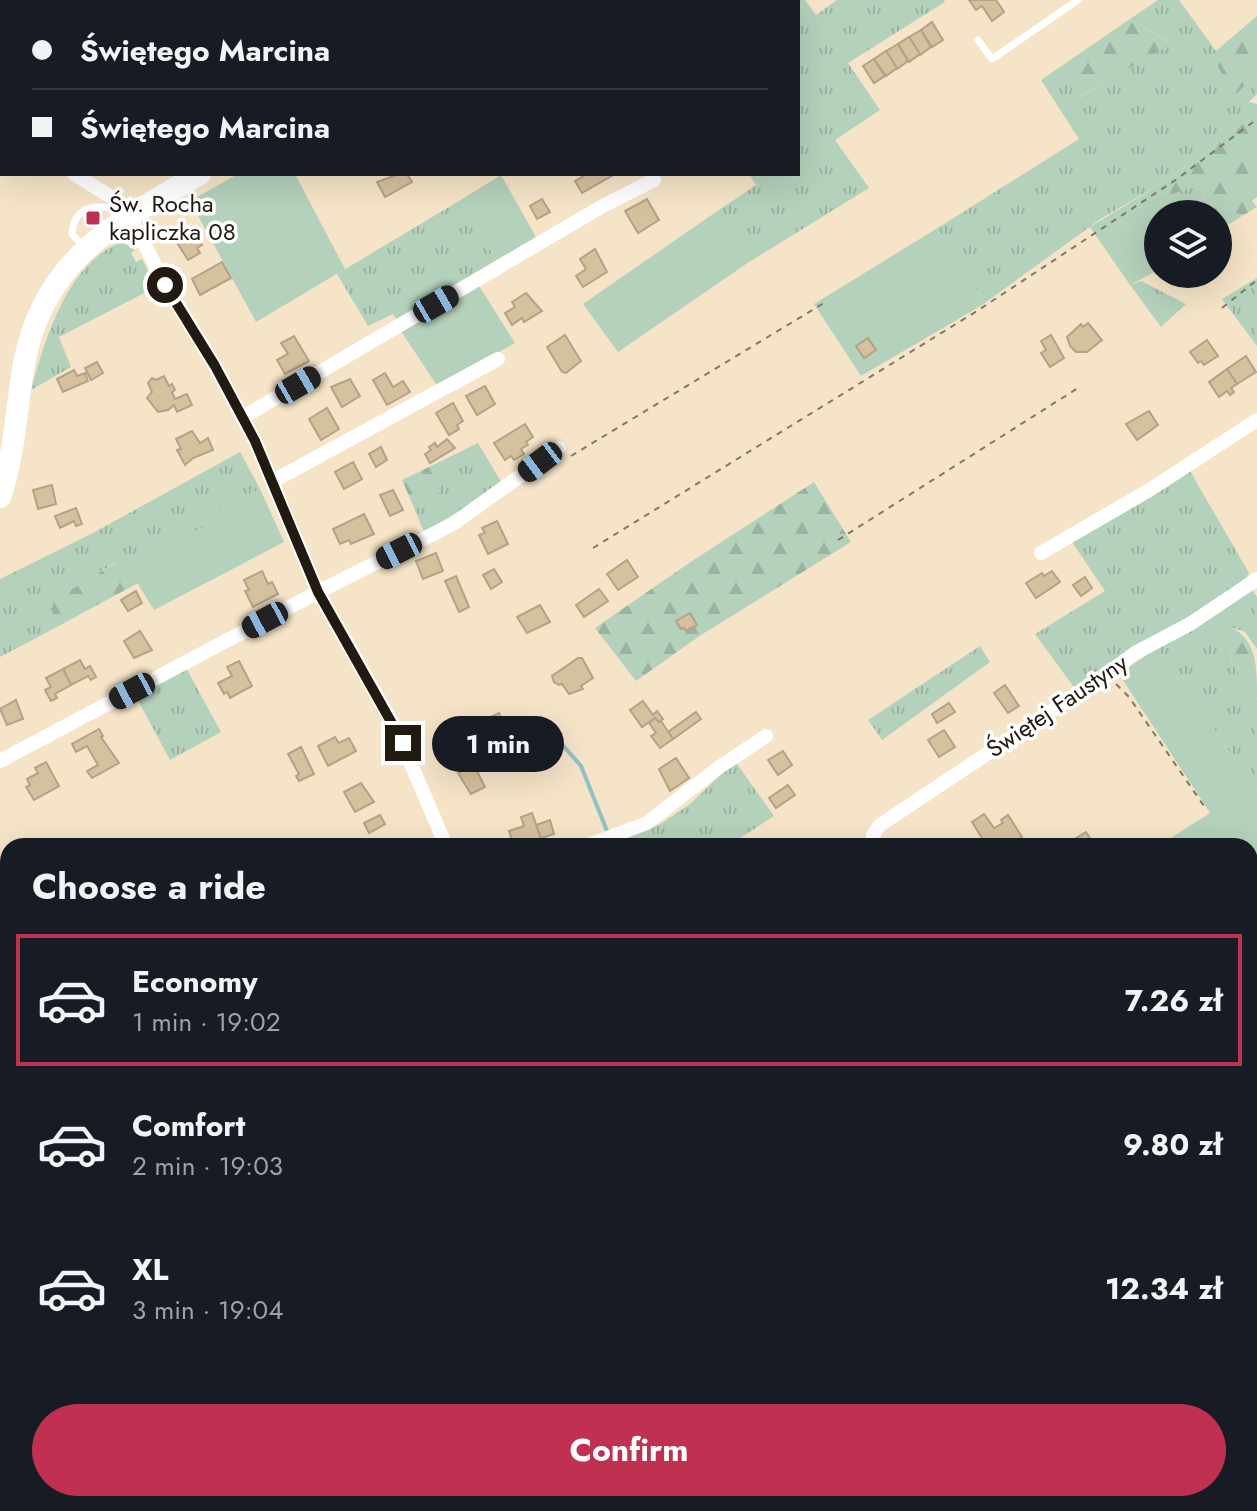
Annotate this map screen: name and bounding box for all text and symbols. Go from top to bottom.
text: Świętego Marcina [80,29,330,72]
text: Świętego Marcina [80,106,330,149]
place label: Św. Rocha kapliczka 08 [109,186,236,249]
map controls [1144,200,1232,288]
button: layers [1144,200,1232,288]
marker: Św. Rocha kapliczka 08 [84,209,102,227]
route start [147,267,183,303]
car [409,282,463,326]
car [271,363,325,407]
car [514,438,566,486]
car [372,529,426,573]
car [238,598,292,642]
street label: Świętej Faustyny [979,645,1135,766]
car [105,669,159,713]
callout: 1 min [431,715,563,771]
route end [385,725,421,761]
text: 1 min [466,725,530,763]
text: Choose a ride [32,860,266,912]
text: Economy [132,960,258,1003]
icon: car [36,964,108,1036]
text: 7.26 zł [1125,979,1222,1022]
text: 1 min · 19:02 [132,1003,280,1041]
text: Comfort [132,1104,245,1147]
icon: car [36,1108,108,1180]
text: 9.80 zł [1123,1123,1222,1166]
text: 2 min · 19:03 [132,1147,283,1185]
text: XL [132,1248,168,1291]
icon: car [36,1252,108,1324]
text: 12.34 zł [1105,1267,1222,1310]
text: 3 min · 19:04 [132,1291,283,1329]
button: Confirm [32,1404,1226,1496]

